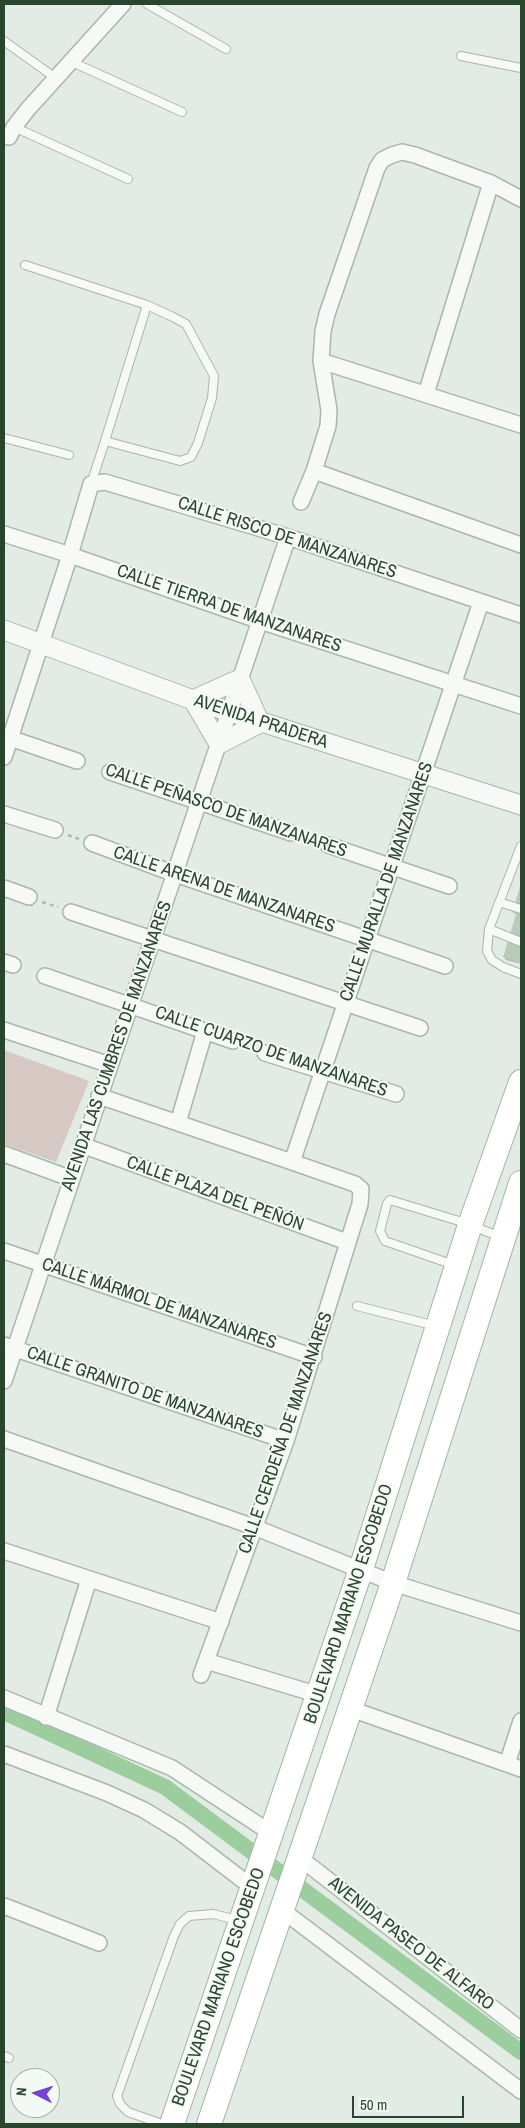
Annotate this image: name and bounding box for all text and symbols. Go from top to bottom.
street label: CALLE RISCO DE MANZANARES [175,492,399,584]
street label: CALLE TIERRA DE MANZANARES [114,560,344,658]
street label: AVENIDA PRADERA [191,690,331,754]
street label: CALLE PEÑASCO DE MANZANARES [102,759,350,863]
street label: CALLE MURALLA DE MANZANARES [336,759,438,1005]
street label: CALLE ARENA DE MANZANARES [110,842,338,938]
street label: AVENIDA LAS CUMBRES DE MANZANARES [57,898,177,1194]
street label: CALLE CUARZO DE MANZANARES [152,1002,390,1102]
street label: CALLE PLAZA DEL PEÑÓN [123,1152,307,1236]
street label: CALLE MÁRMOL DE MANZANARES [39,1254,279,1354]
street label: CALLE CERDEÑA DE MANZANARES [234,1309,338,1557]
street label: CALLE GRANITO DE MANZANARES [24,1342,266,1444]
street label: BOULEVARD MARIANO ESCOBEDO [300,1481,398,1727]
street label: BOULEVARD MARIANO ESCOBEDO [168,1865,270,2109]
street label: AVENIDA PASEO DE ALFARO [324,1873,498,2015]
north arrow [10,2068,60,2118]
scale bar [355,2086,468,2118]
text: N [12,2087,30,2097]
text: 50 m [360,2094,387,2115]

